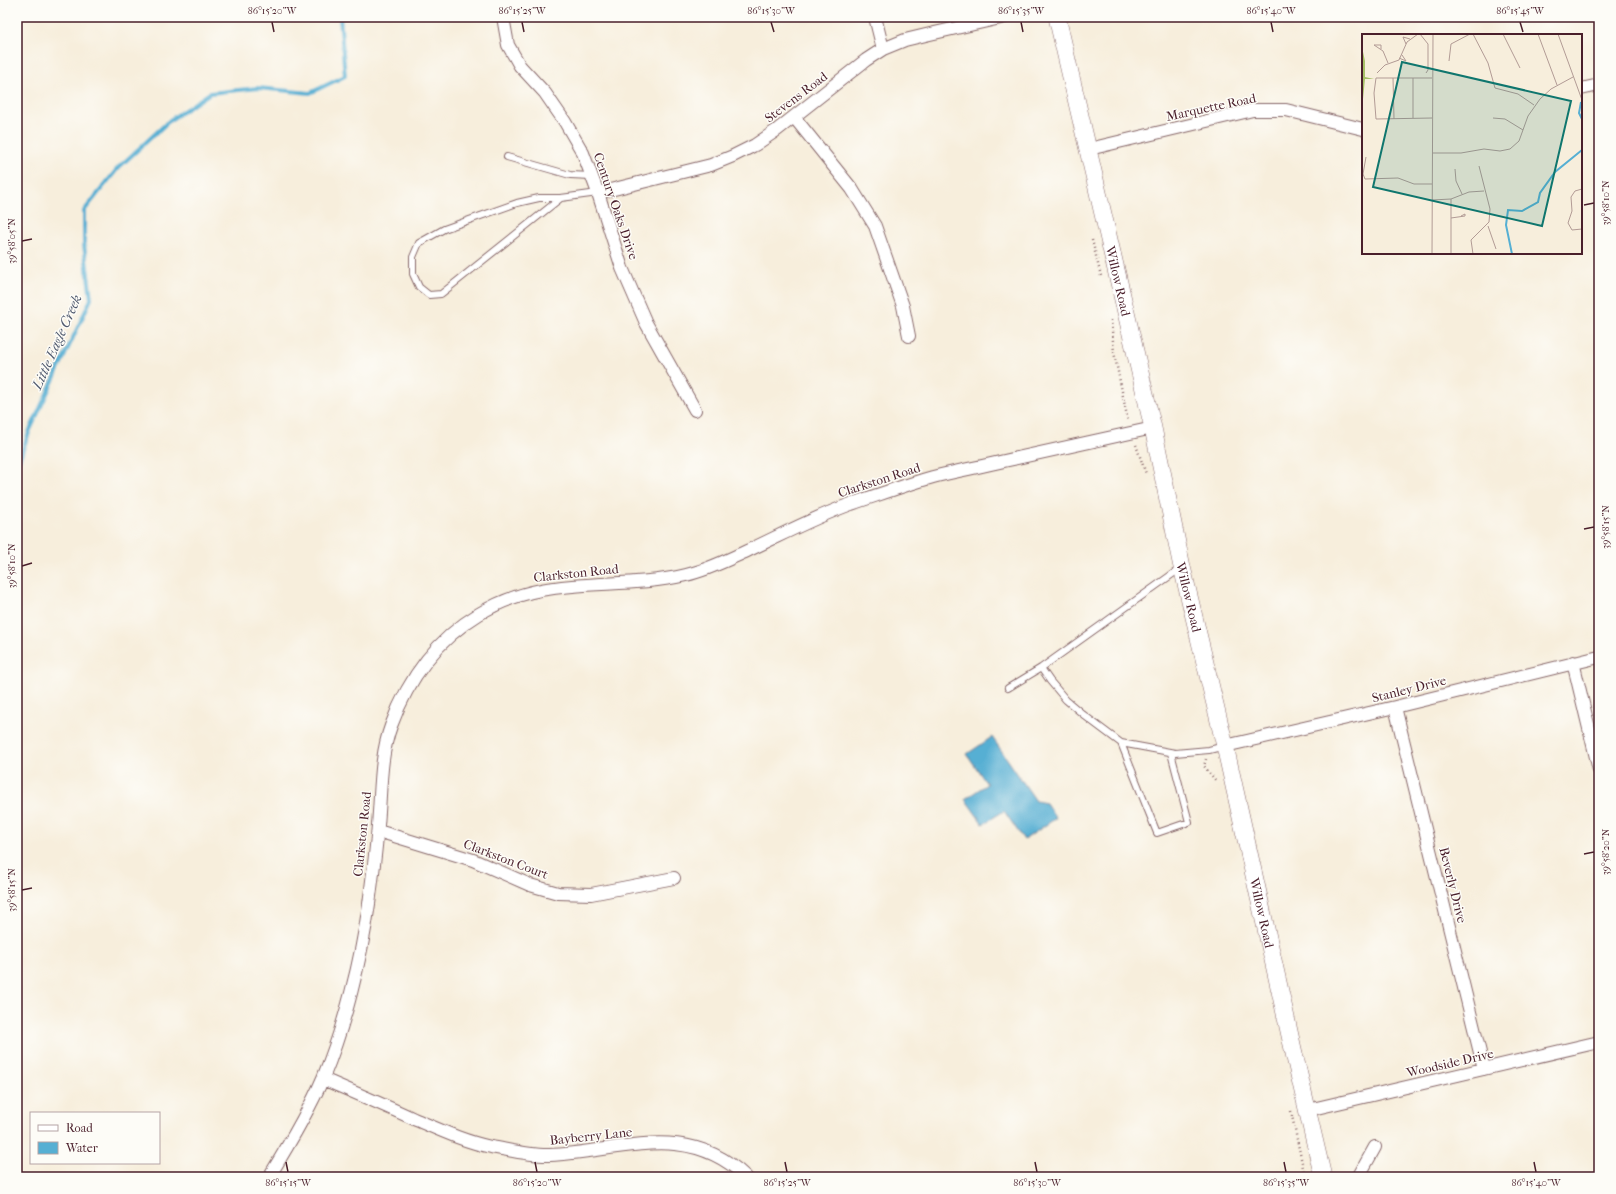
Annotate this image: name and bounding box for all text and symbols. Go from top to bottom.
text: 86°15'20"W [248,5,297,17]
text: 86°15'25"W [498,5,547,17]
text: 86°15'30"W [747,5,796,17]
text: 86°15'35"W [998,5,1045,17]
text: 86°15'40"W [1246,5,1297,17]
text: 86°15'45"W [1496,5,1545,17]
inset map [1362,34,1582,254]
street label: Stevens Road [762,68,831,125]
street label: Marquette Road [1165,90,1258,124]
street label: Century Oaks Drive [591,151,642,262]
text: 39°58'10"N [1600,180,1612,226]
text: 39°58'05"N [6,218,18,264]
street label: Willow Road [1103,243,1134,318]
water label: Little Eagle Creek [28,292,86,393]
street label: Clarkston Road [836,459,923,500]
text: 39°58'15"N [1600,505,1612,549]
text: 39°58'10"N [6,543,18,589]
street label: Willow Road [1173,560,1205,634]
street label: Clarkston Road [533,561,620,585]
street label: Stanley Drive [1370,672,1448,705]
street label: Clarkston Road [350,790,374,877]
text: 39°58'20"N [1600,828,1612,875]
street label: Clarkston Court [462,836,551,882]
street label: Beverly Drive [1436,845,1470,925]
text: 39°58'15"N [6,868,18,912]
street label: Willow Road [1247,875,1278,950]
street label: Woodside Drive [1404,1046,1495,1081]
legend [30,1112,160,1164]
text: Road [66,1121,93,1135]
street label: Bayberry Lane [549,1124,634,1148]
text: Water [65,1141,99,1155]
text: 86°15'15"W [265,1177,312,1189]
text: 86°15'20"W [513,1177,562,1189]
text: 86°15'25"W [763,1177,812,1189]
text: 86°15'30"W [1013,1177,1062,1189]
text: 86°15'35"W [1263,1177,1310,1189]
text: 86°15'40"W [1511,1177,1562,1189]

